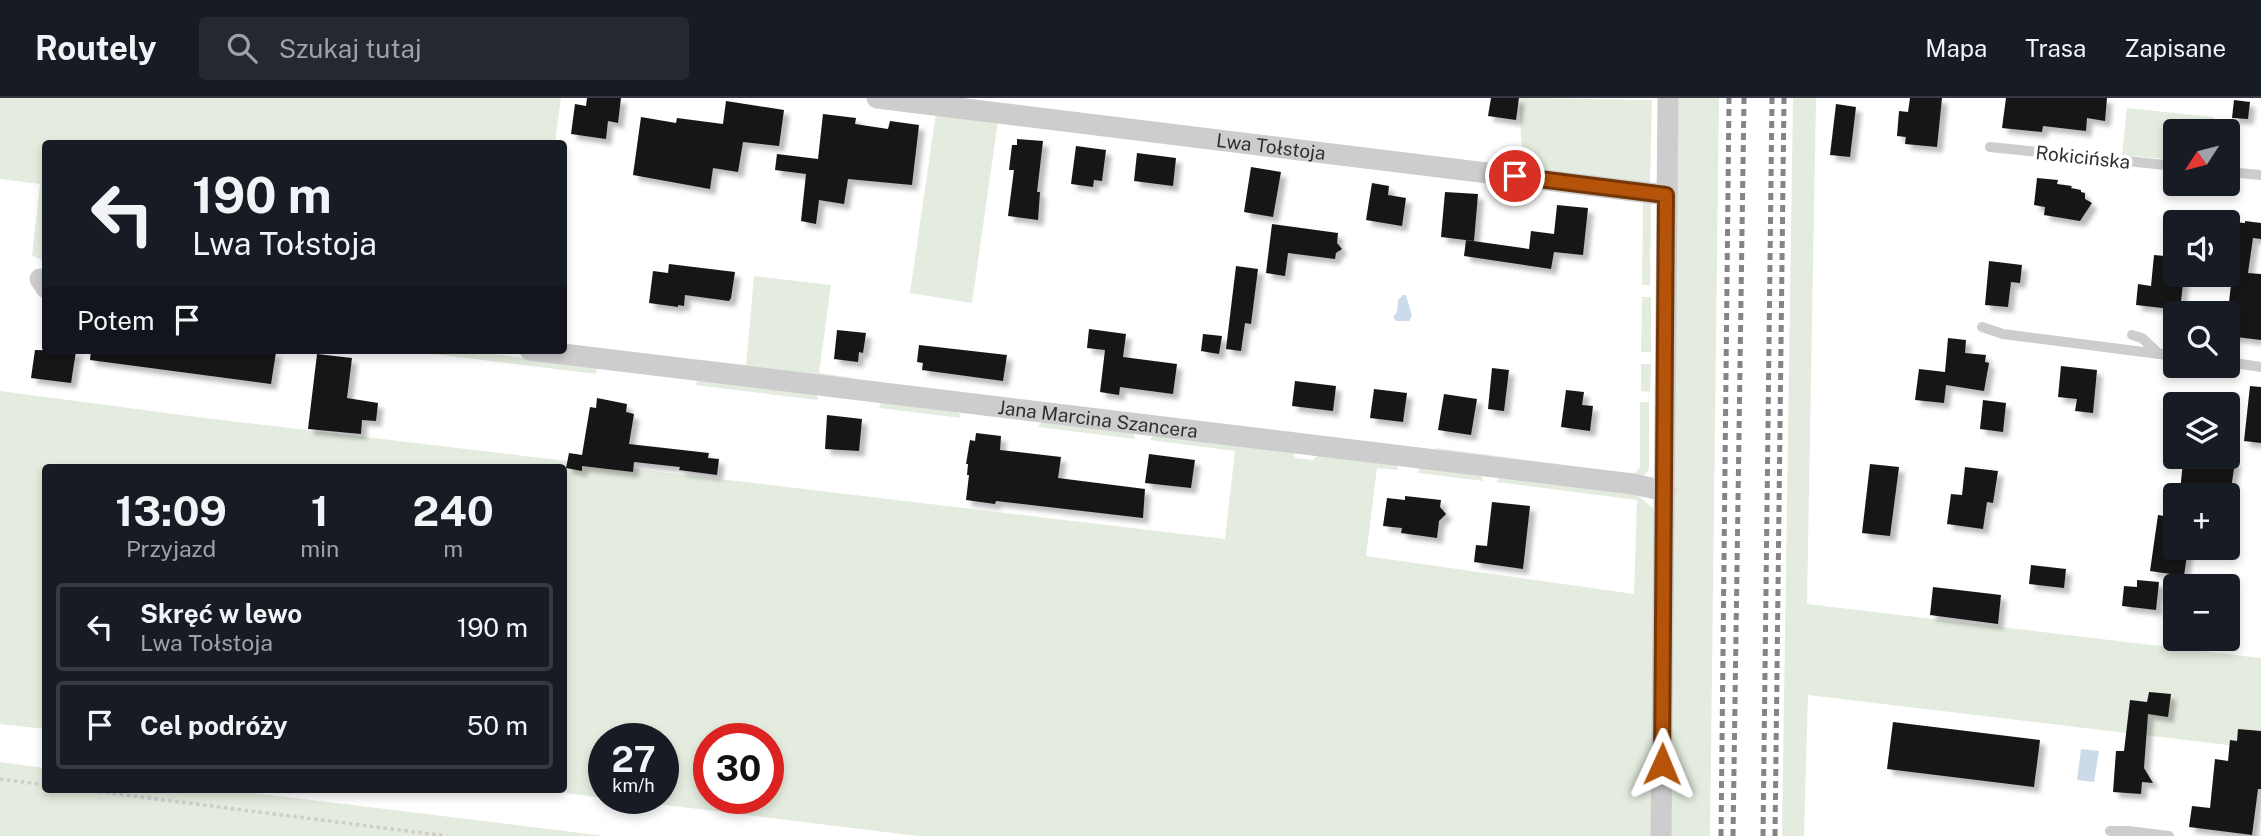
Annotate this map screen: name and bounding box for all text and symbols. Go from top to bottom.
search box [199,17,689,80]
text: Routely [35,29,157,67]
icon: search [223,29,261,67]
text: Szukaj tutaj [279,33,422,64]
text: Mapa [1925,34,1987,62]
text: Trasa [2025,34,2086,62]
text: Zapisane [2124,34,2226,62]
north arrow [2163,119,2240,196]
map controls [2163,119,2240,651]
street label: Lwa Tołstoja [1215,129,1327,164]
street label: Rokicińska [2035,141,2131,173]
pin [1485,146,1545,206]
icon: arrive [1496,157,1534,195]
text: 190 m [192,166,332,224]
icon: left [77,168,168,259]
button: sound [2163,210,2240,287]
text: Lwa Tołstoja [192,225,377,262]
icon: arrive [168,301,206,339]
button: search [2163,301,2240,378]
text: Potem [77,305,154,336]
button: layers [2163,392,2240,469]
street label: Jana Marcina Szancera [996,396,1199,442]
button: + [2163,483,2240,560]
text: 13:09 [115,486,227,535]
text: 1 [311,486,329,535]
text: 240 [412,486,494,535]
text: Przyjazd [126,535,216,562]
text: min [300,535,339,562]
text: m [443,535,463,562]
button: − [2163,574,2240,651]
text: Skręć w lewo [140,598,302,629]
icon: left [81,608,119,646]
text: 190 m [457,612,528,643]
text: Lwa Tołstoja [140,629,273,656]
icon: arrive [81,706,119,744]
text: Cel podróży [140,710,288,741]
text: 50 m [467,710,528,741]
speed limit sign: 30 [693,723,784,814]
position arrow [1625,727,1699,801]
text: 27 [611,739,656,780]
text: km/h [612,775,655,796]

